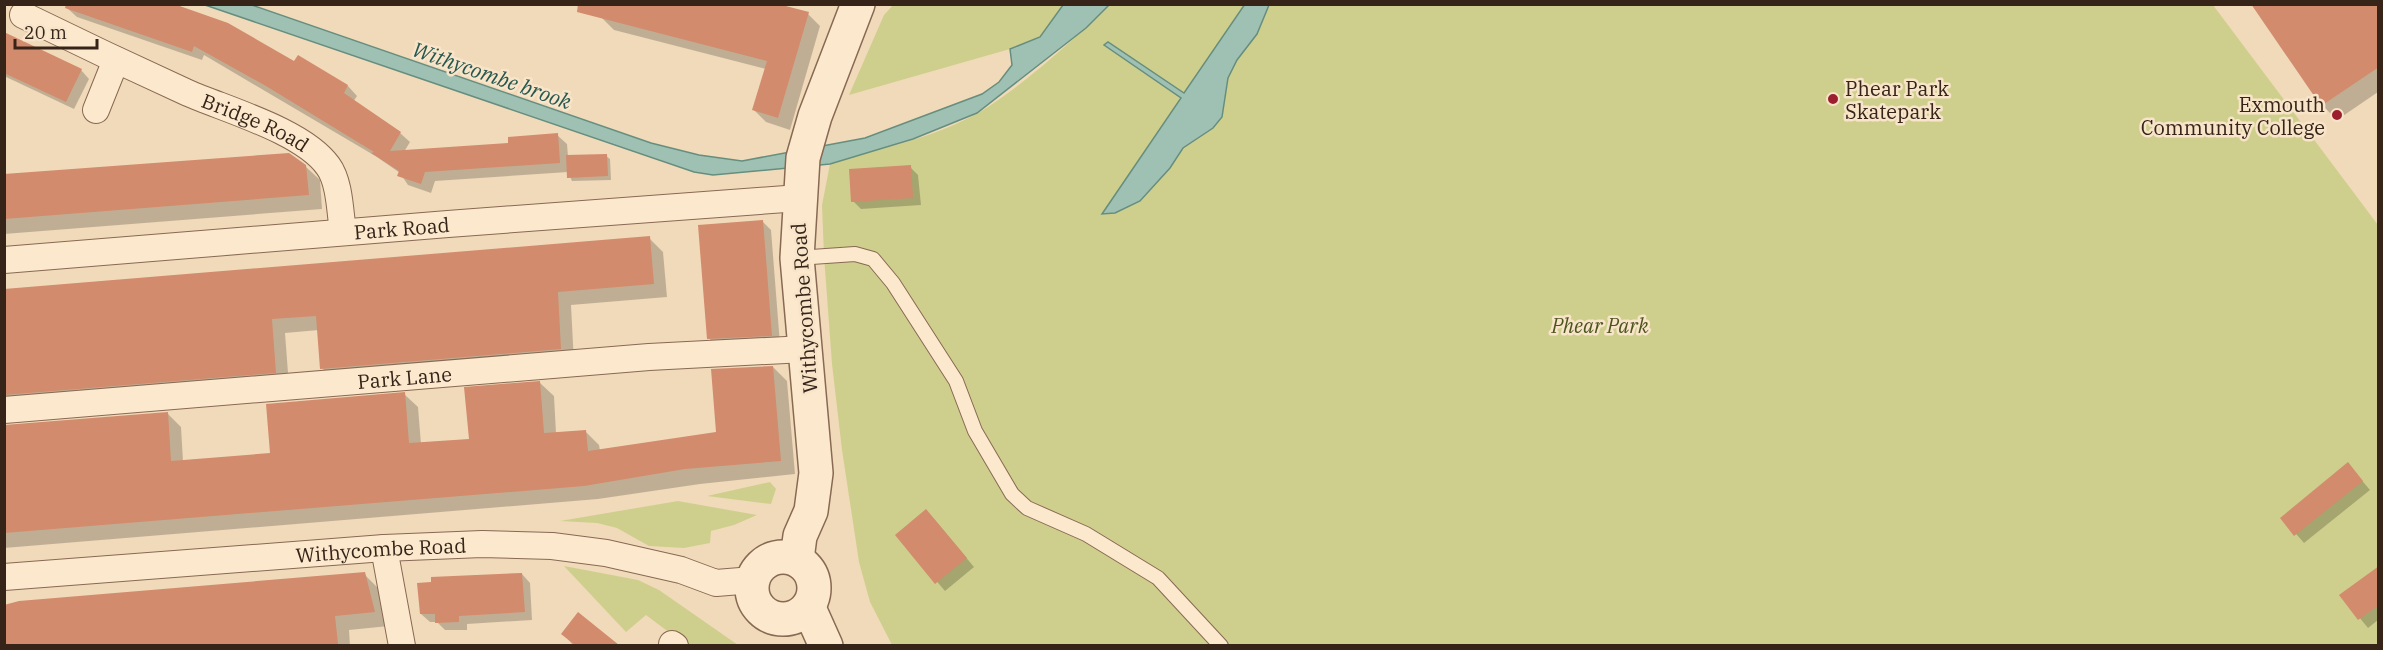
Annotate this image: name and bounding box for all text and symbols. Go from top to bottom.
scale bar [15,12,98,50]
text: 20 m [24,21,67,44]
water label: Withycombe brook [409,35,576,116]
place label: Phear Park Skatepark [1845,75,1949,125]
street label: Bridge Road [198,86,315,158]
place label: Exmouth Community College [2141,91,2325,141]
marker: Phear Park Skatepark [1826,92,1840,106]
marker: Exmouth Community College [2330,108,2344,122]
street label: Park Road [353,210,451,245]
street label: Withycombe Road [785,222,823,394]
park label: Phear Park [1550,312,1649,339]
street label: Park Lane [356,360,453,394]
street label: Withycombe Road [295,531,467,568]

